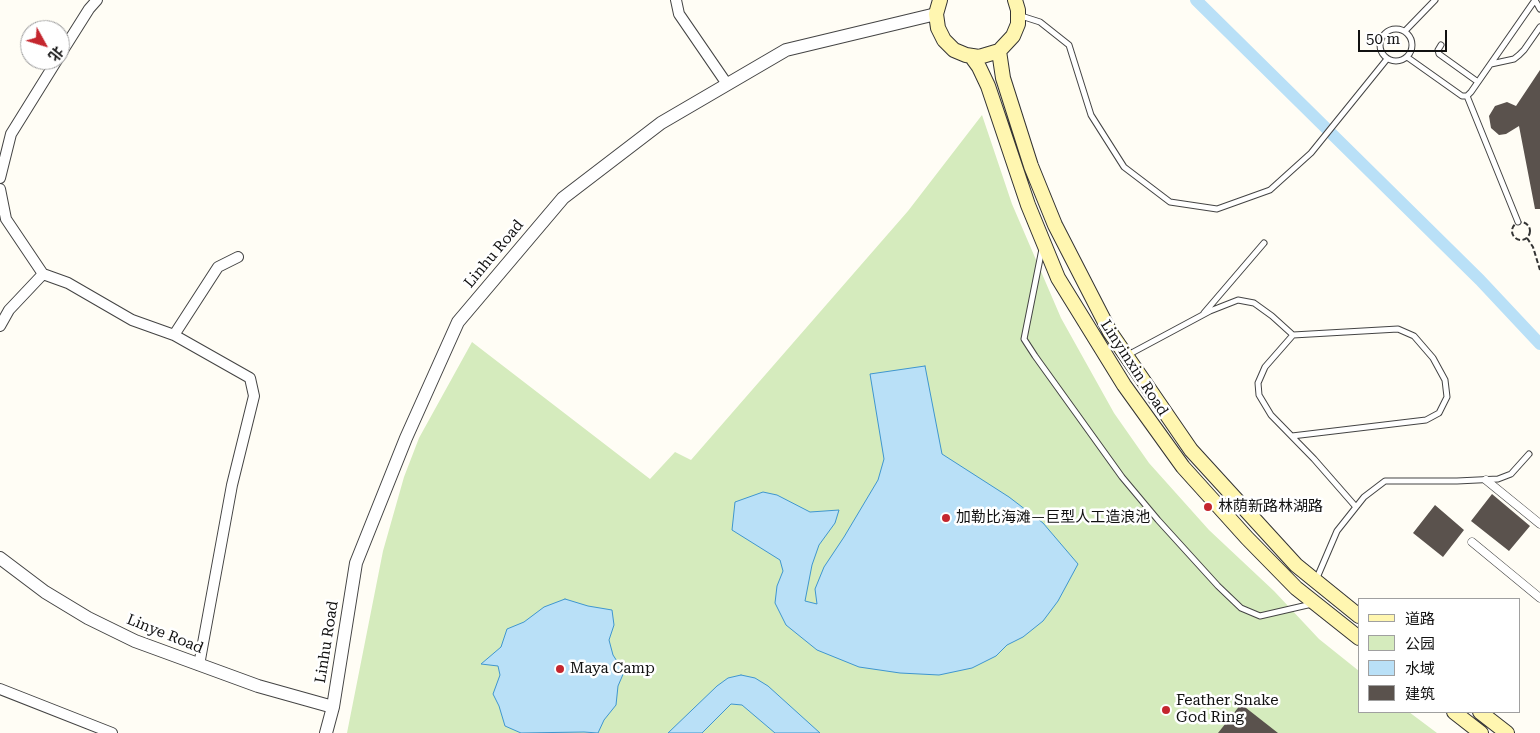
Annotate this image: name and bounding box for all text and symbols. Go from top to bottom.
north arrow [20,20,70,70]
scale bar [1360,20,1449,52]
text: 50 m [1366,30,1400,48]
text: 北 [45,43,67,64]
street label: Linhu Road [460,216,528,292]
street label: Linyinxin Road [1096,317,1172,419]
place label: 林荫新路林湖路 [1218,498,1323,516]
marker: 林荫新路林湖路 [1202,501,1214,513]
place label: 加勒比海滩—巨型人工造浪池 [956,509,1150,527]
marker: 加勒比海滩—巨型人工造浪池 [940,512,952,524]
legend [1358,598,1520,713]
street label: Linhu Road [312,600,342,684]
street label: Linye Road [124,610,206,658]
text: 道路 [1405,610,1435,628]
text: 公园 [1405,635,1435,653]
place label: Maya Camp [570,660,655,678]
text: 水域 [1405,660,1435,678]
marker: Maya Camp [554,663,566,675]
text: 建筑 [1405,685,1435,703]
place label: Feather Snake God Ring [1176,692,1278,727]
marker: Feather Snake God Ring [1160,704,1172,716]

